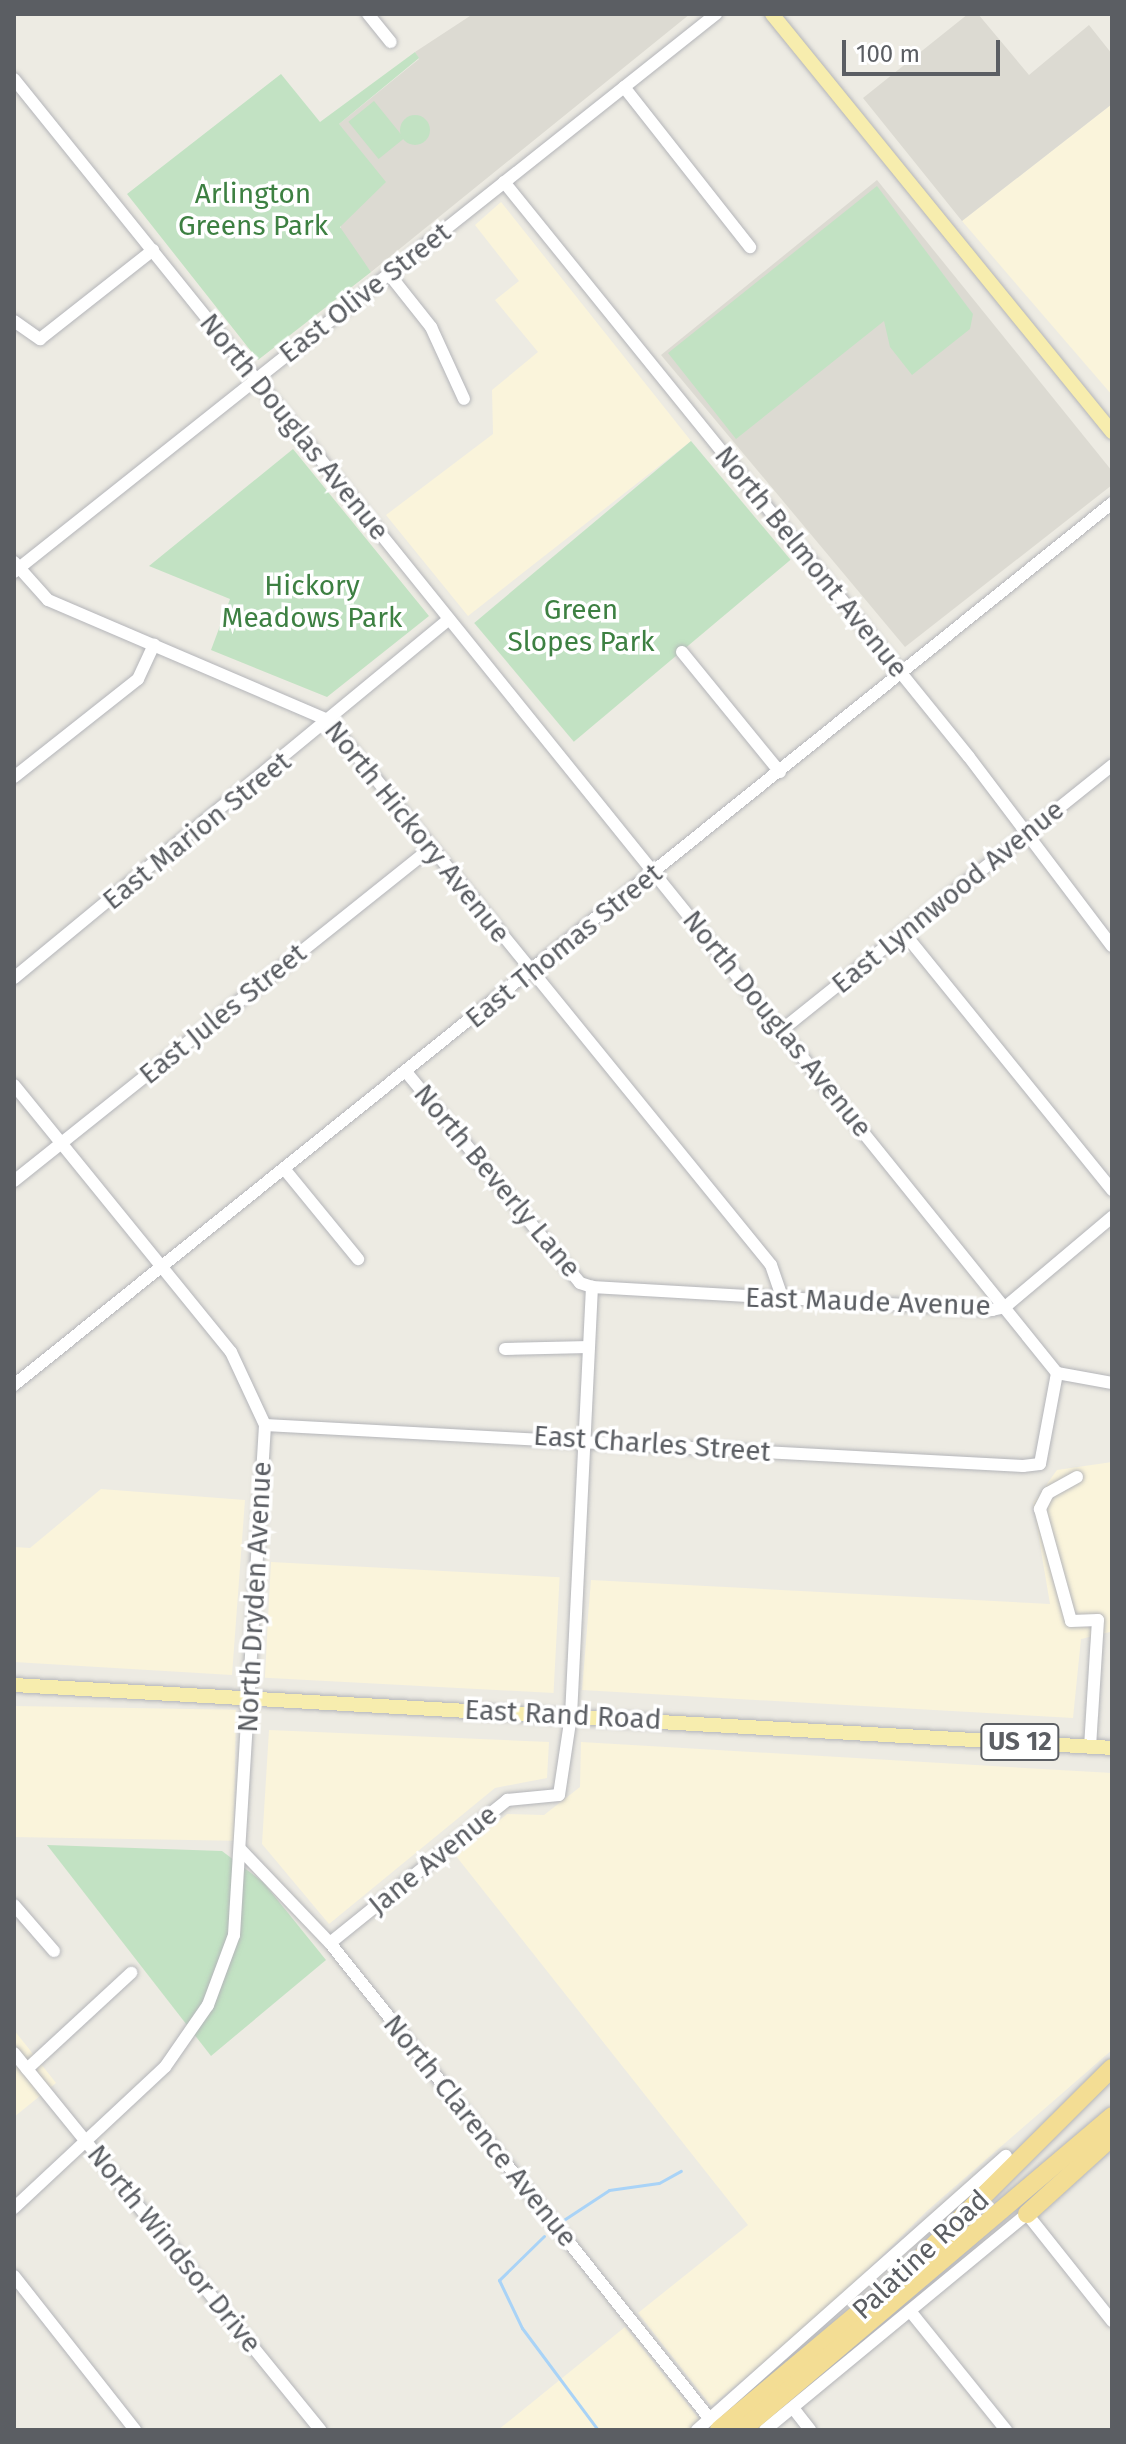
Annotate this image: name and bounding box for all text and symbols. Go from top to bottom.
scale bar [846,24,1004,74]
text: 100 m [856,40,920,68]
park label: Arlington Greens Park [178,177,328,243]
street label: East Olive Street [273,216,457,370]
street label: North Douglas Avenue [192,307,396,547]
street label: North Belmont Avenue [707,440,915,684]
park label: Hickory Meadows Park [222,569,402,635]
park label: Green Slopes Park [507,593,655,659]
street label: North Hickory Avenue [317,714,517,950]
street label: East Marion Street [96,745,298,917]
street label: East Lynnwood Avenue [825,793,1071,1001]
street label: East Thomas Street [459,857,669,1035]
street label: North Douglas Avenue [675,904,879,1144]
street label: East Jules Street [133,936,313,1092]
street label: North Beverly Lane [406,1078,588,1284]
street label: East Maude Avenue [745,1281,991,1323]
street label: East Charles Street [532,1419,772,1469]
street label: North Dryden Avenue [231,1461,279,1733]
street label: East Rand Road [464,1693,662,1737]
road number: US 12 [980,1720,1060,1764]
street label: Jane Avenue [362,1798,504,1922]
street label: North Clarence Avenue [376,2008,584,2254]
street label: North Windsor Drive [80,2138,268,2360]
street label: Palatine Road [846,2183,996,2327]

